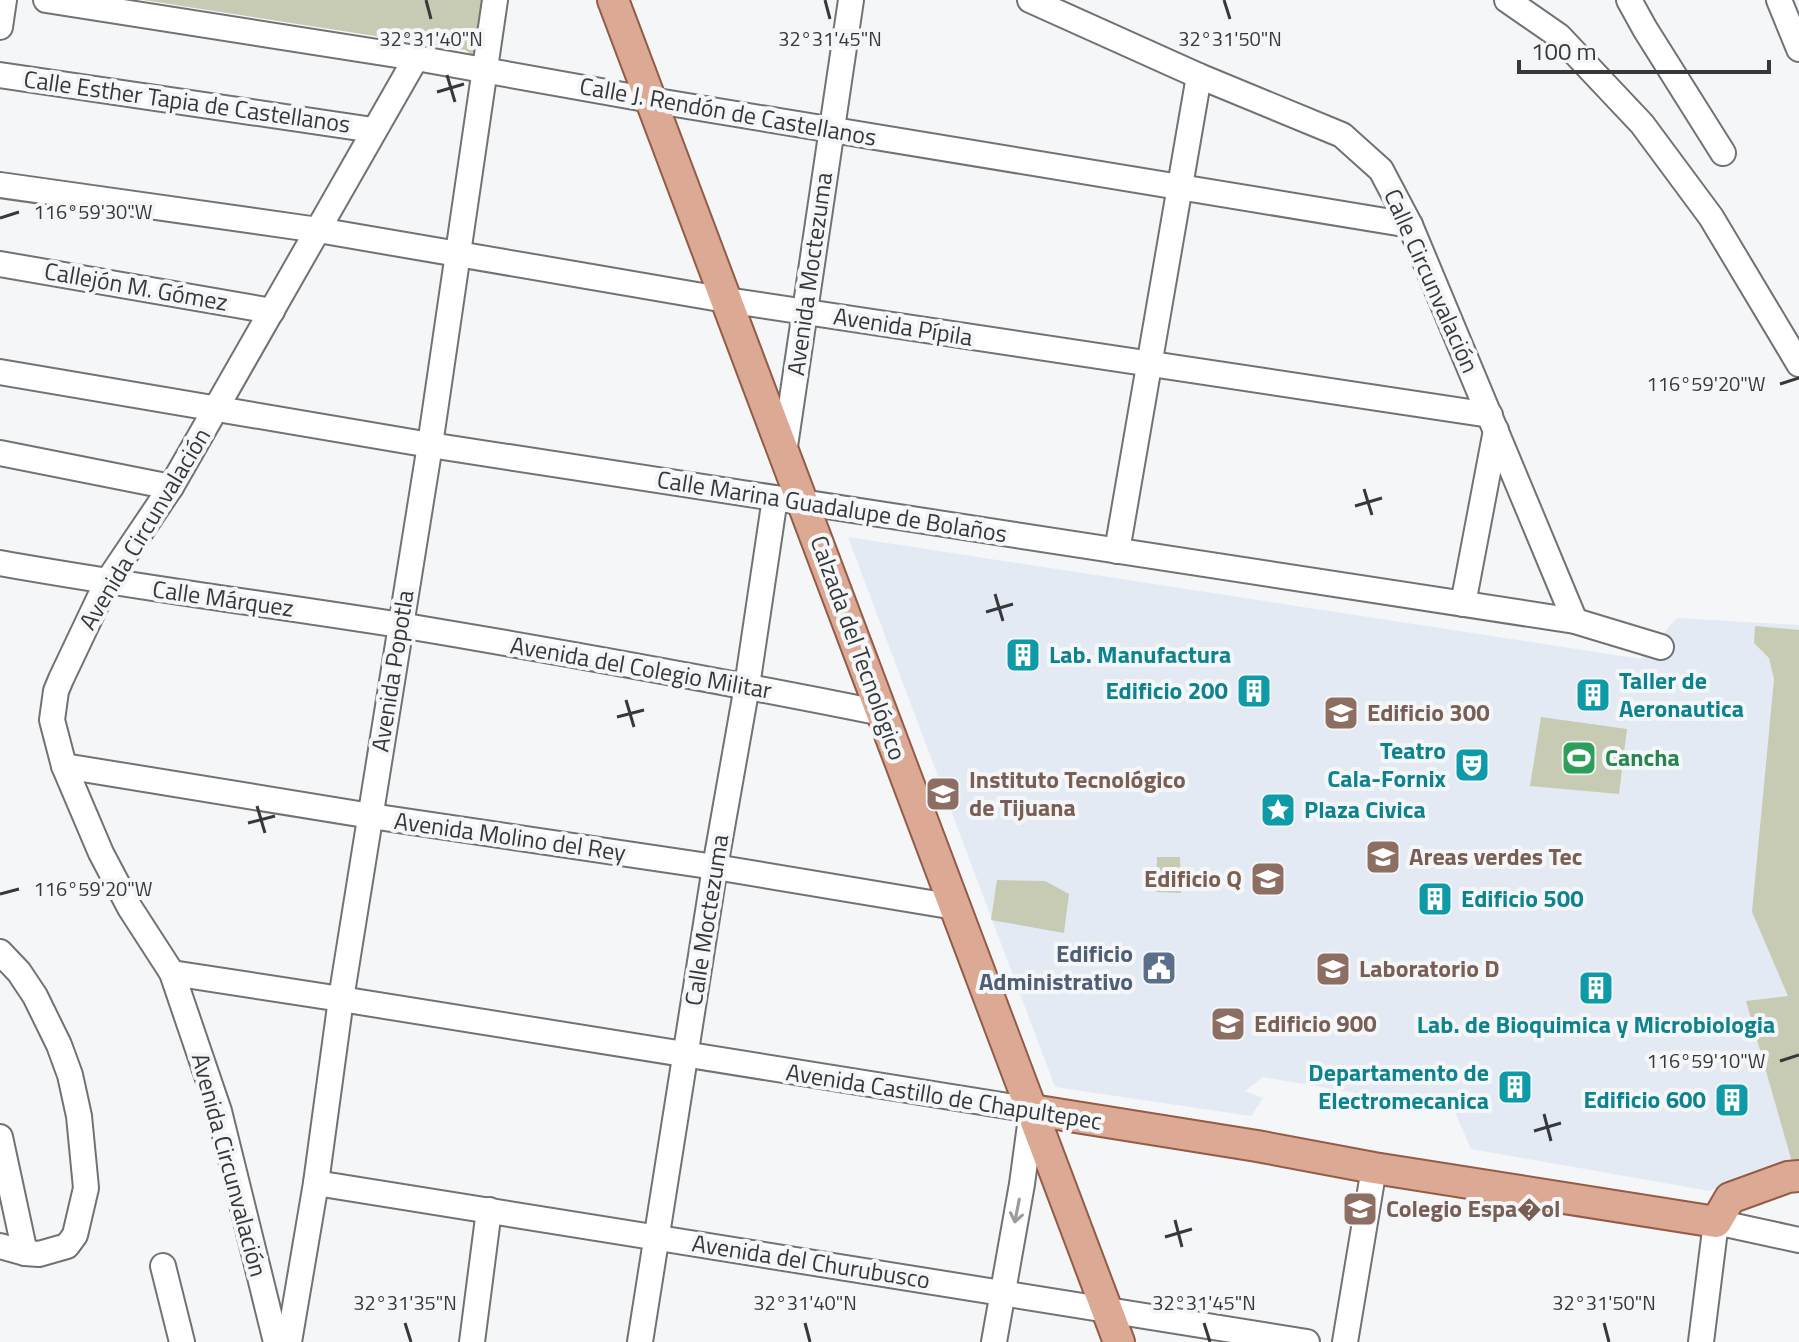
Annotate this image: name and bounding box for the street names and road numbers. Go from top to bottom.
street label: Calle Esther Tapia de Castellanos [22,60,353,142]
street label: Calle J. Rendón de Castellanos [577,67,879,155]
street label: Avenida Moctezuma [777,170,841,378]
street label: Calle Circunvalación [1375,183,1489,378]
street label: Callejón M. Gómez [42,252,231,320]
street label: Avenida Pípila [831,297,975,355]
street label: Avenida Circunvalación [69,421,219,636]
street label: Calle Marina Guadalupe de Bolaños [655,461,1010,551]
street label: Calzada del Tecnológico [802,530,916,765]
street label: Calle Márquez [150,570,296,626]
street label: Avenida Popotla [361,587,423,754]
street label: Avenida del Colegio Militar [508,626,775,708]
street label: Avenida Molino del Rey [392,802,629,870]
street label: Calle Moctezuma [675,832,737,1008]
street label: Avenida Circunvalación [183,1049,277,1281]
street label: Avenida Castillo de Chapultepec [784,1053,1105,1139]
street label: Avenida del Churubusco [690,1224,933,1298]

